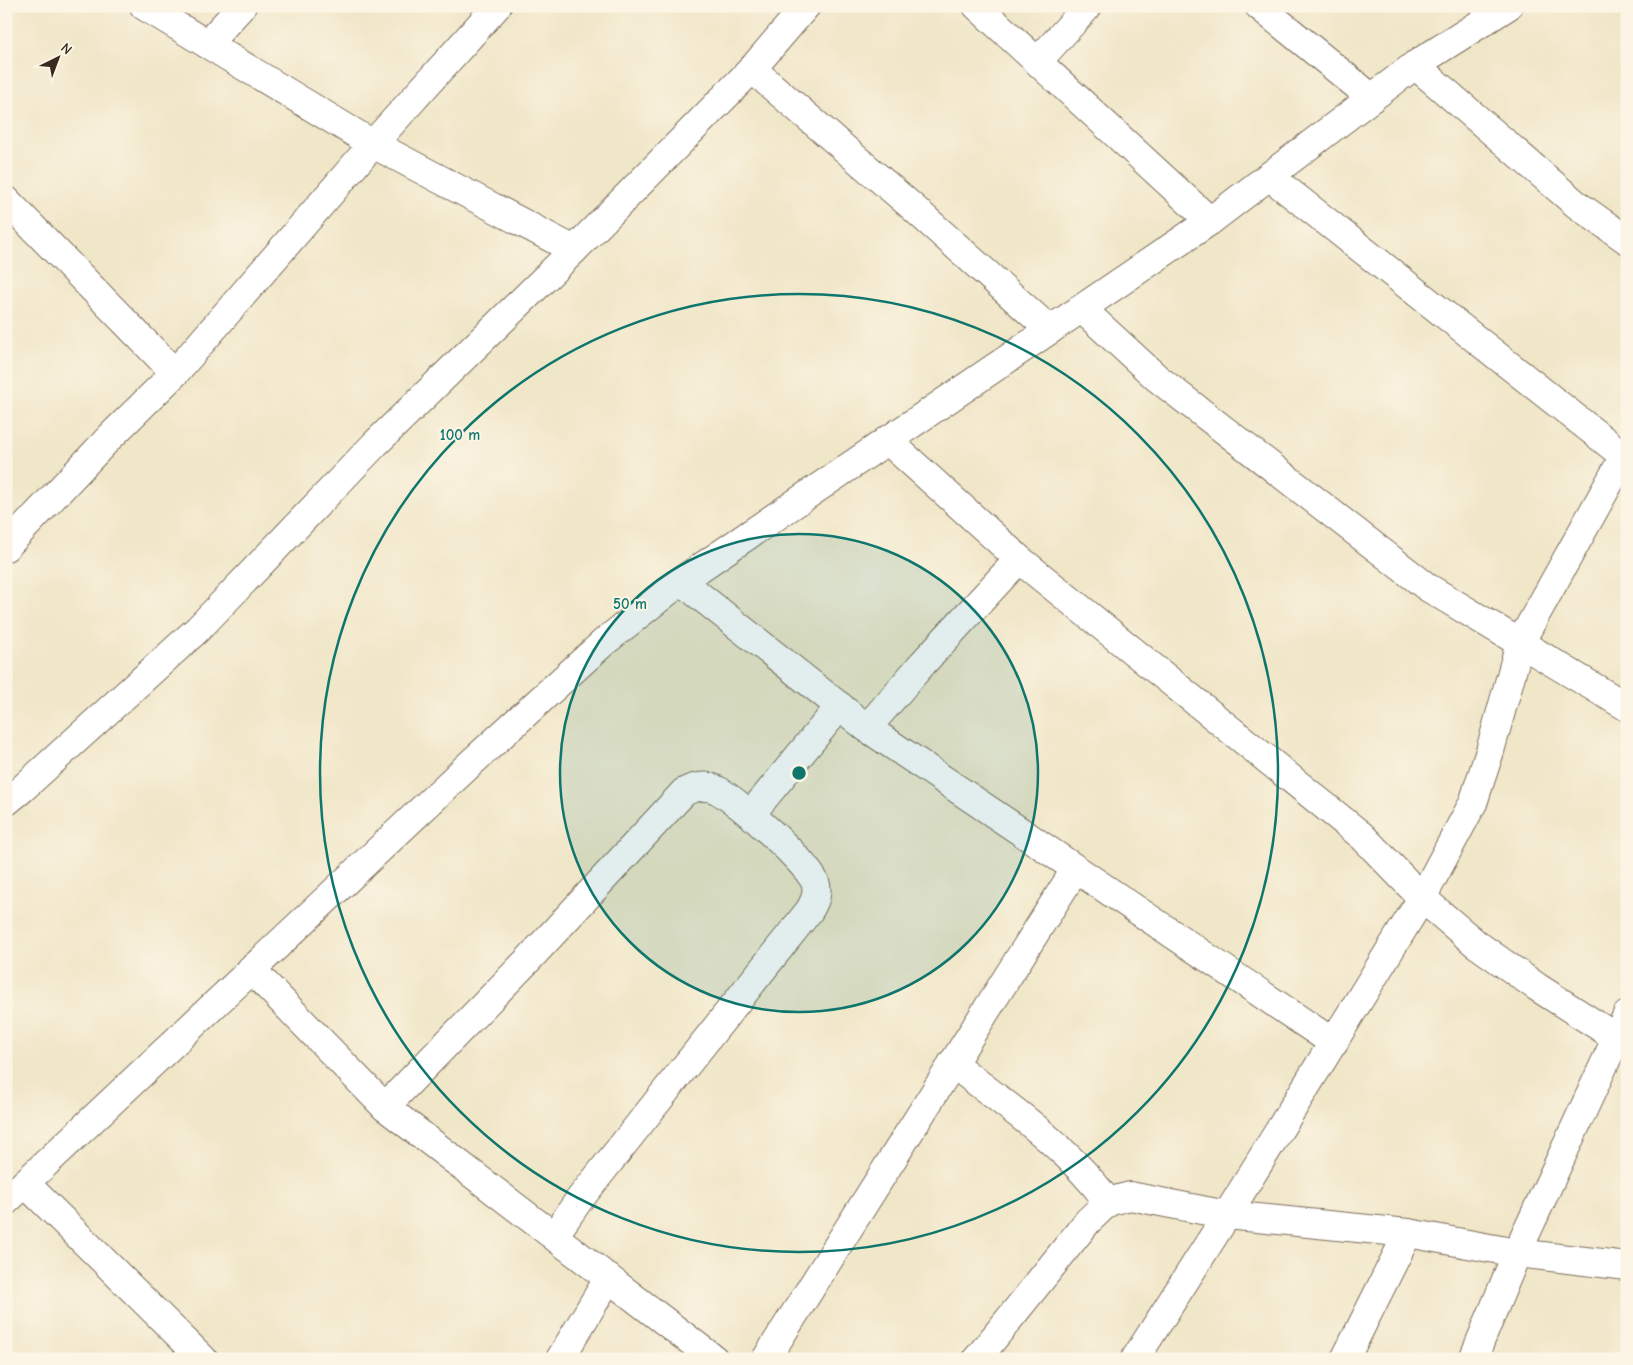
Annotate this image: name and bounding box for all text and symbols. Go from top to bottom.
north arrow [32,32,82,82]
text: N [57,39,75,58]
text: 100 m [440,426,480,444]
text: 50 m [613,595,647,613]
centre of rings [790,764,808,782]

